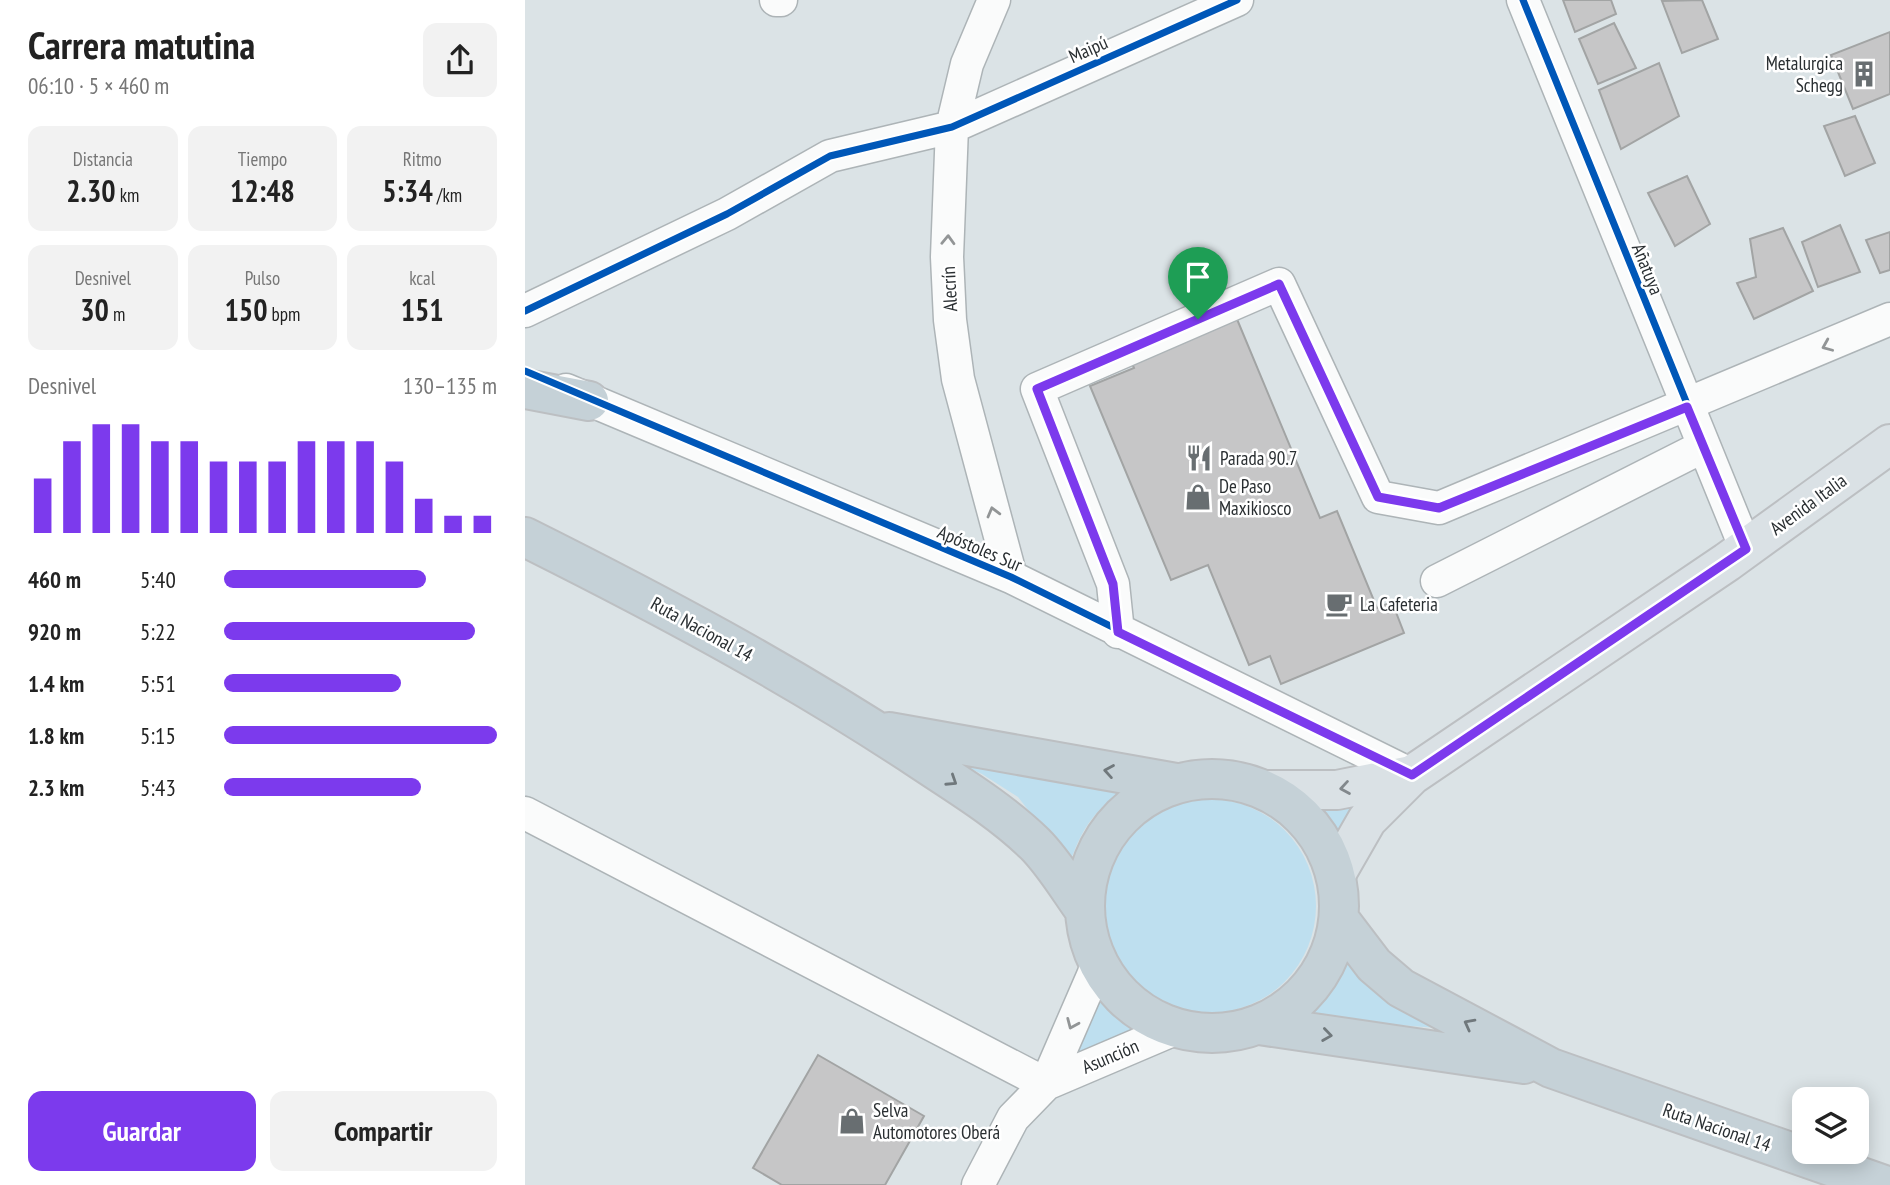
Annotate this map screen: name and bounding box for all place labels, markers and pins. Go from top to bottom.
place label: Metalurgica Schegg [1766,51,1843,97]
building icon: Metalurgica Schegg [1849,59,1879,89]
pin [1168,247,1228,319]
restaurant icon: Parada 90.7 [1184,443,1214,473]
place label: Parada 90.7 [1220,446,1297,470]
place label: De Paso Maxikiosco [1219,474,1291,520]
shop icon: De Paso Maxikiosco [1183,482,1213,512]
cafe icon: La Cafeteria [1324,589,1354,619]
place label: La Cafeteria [1360,592,1438,616]
place label: Selva Automotores Oberá [873,1098,1000,1144]
shop icon: Selva Automotores Oberá [837,1106,867,1136]

